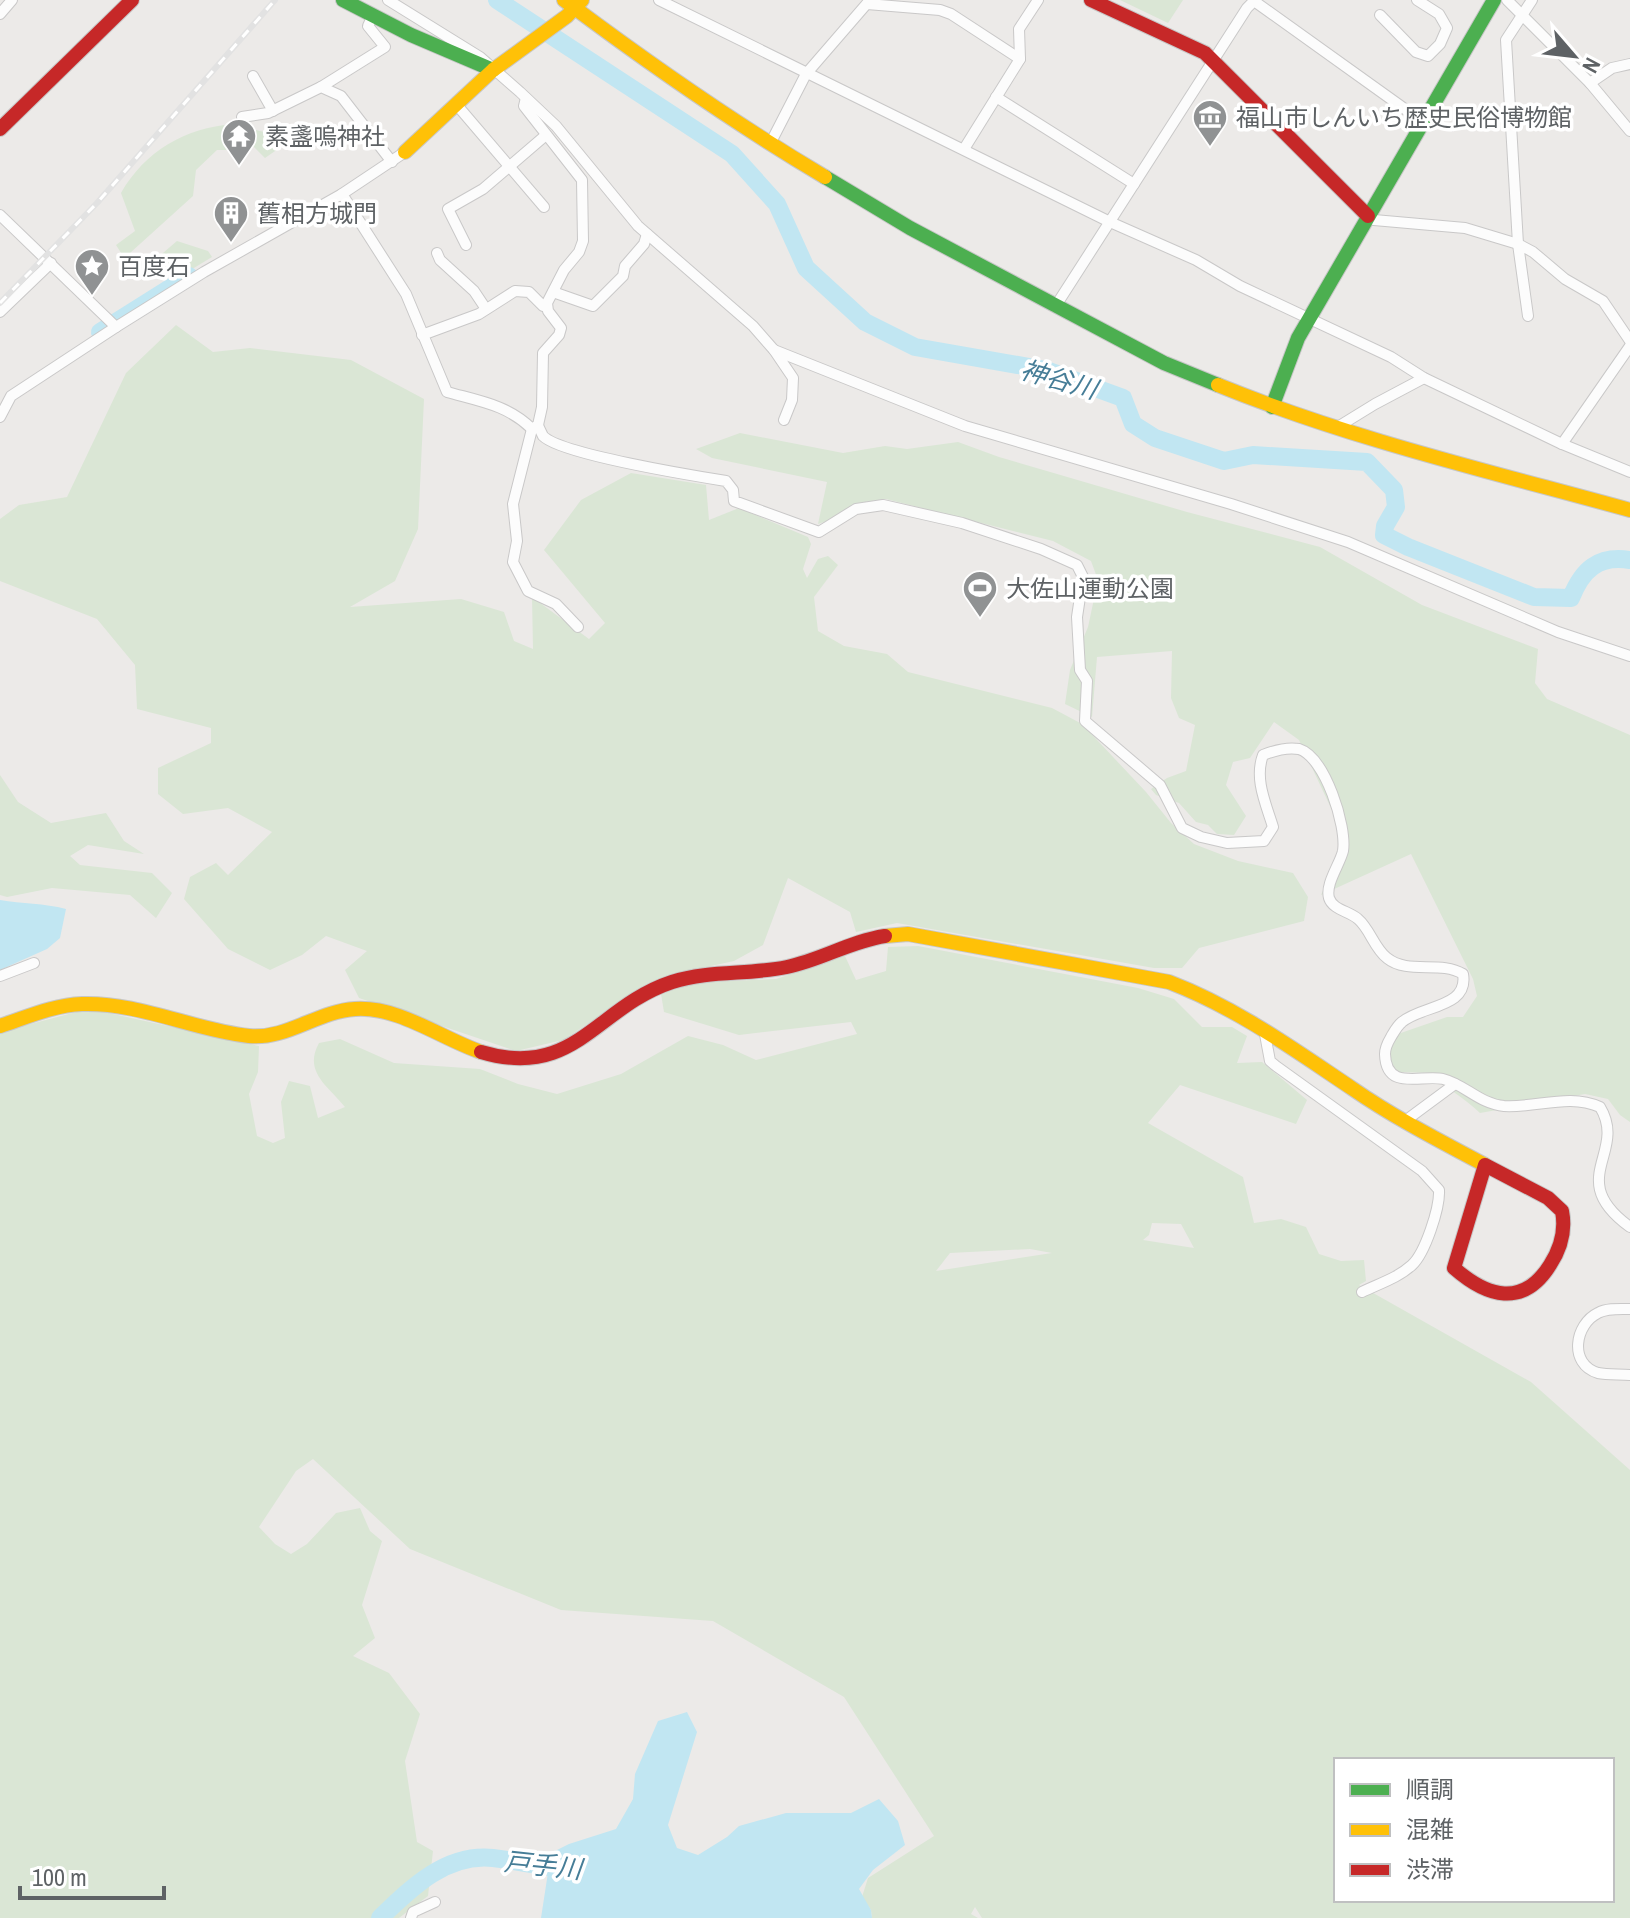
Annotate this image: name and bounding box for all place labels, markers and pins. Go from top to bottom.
museum icon: 福山市しんいち歴史民俗博物館 [1191,98,1229,148]
place label: 福山市しんいち歴史民俗博物館 [1236,101,1572,133]
temple icon: 素盞嗚神社 [220,117,258,167]
place label: 素盞嗚神社 [265,120,385,152]
building icon: 舊相方城門 [212,194,250,244]
place label: 舊相方城門 [257,197,377,229]
place icon: 百度石 [73,247,111,297]
place label: 百度石 [118,250,190,282]
sports icon: 大佐山運動公園 [961,569,999,619]
place label: 大佐山運動公園 [1006,572,1174,604]

